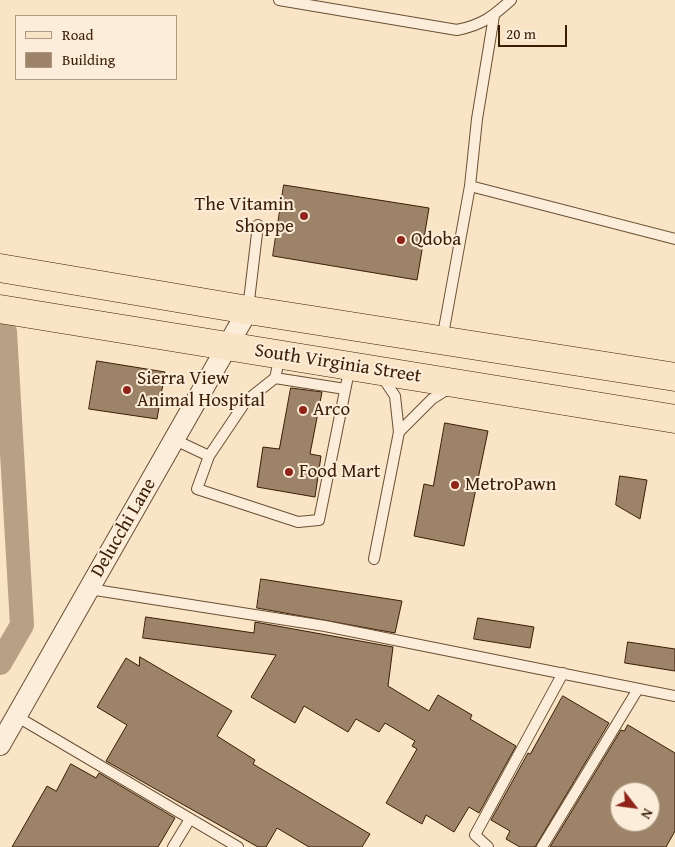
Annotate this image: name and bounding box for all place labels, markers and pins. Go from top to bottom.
place label: The Vitamin Shoppe [195,194,294,238]
marker: The Vitamin Shoppe [298,210,310,222]
place label: Qdoba [411,229,461,251]
marker: Qdoba [395,234,407,246]
place label: Sierra View Animal Hospital [137,368,265,412]
marker: Sierra View Animal Hospital [121,384,133,396]
place label: Arco [313,399,350,421]
marker: Arco [297,404,309,416]
place label: Food Mart [299,461,380,483]
marker: Food Mart [283,466,295,478]
place label: MetroPawn [465,474,557,496]
marker: MetroPawn [449,479,461,491]

